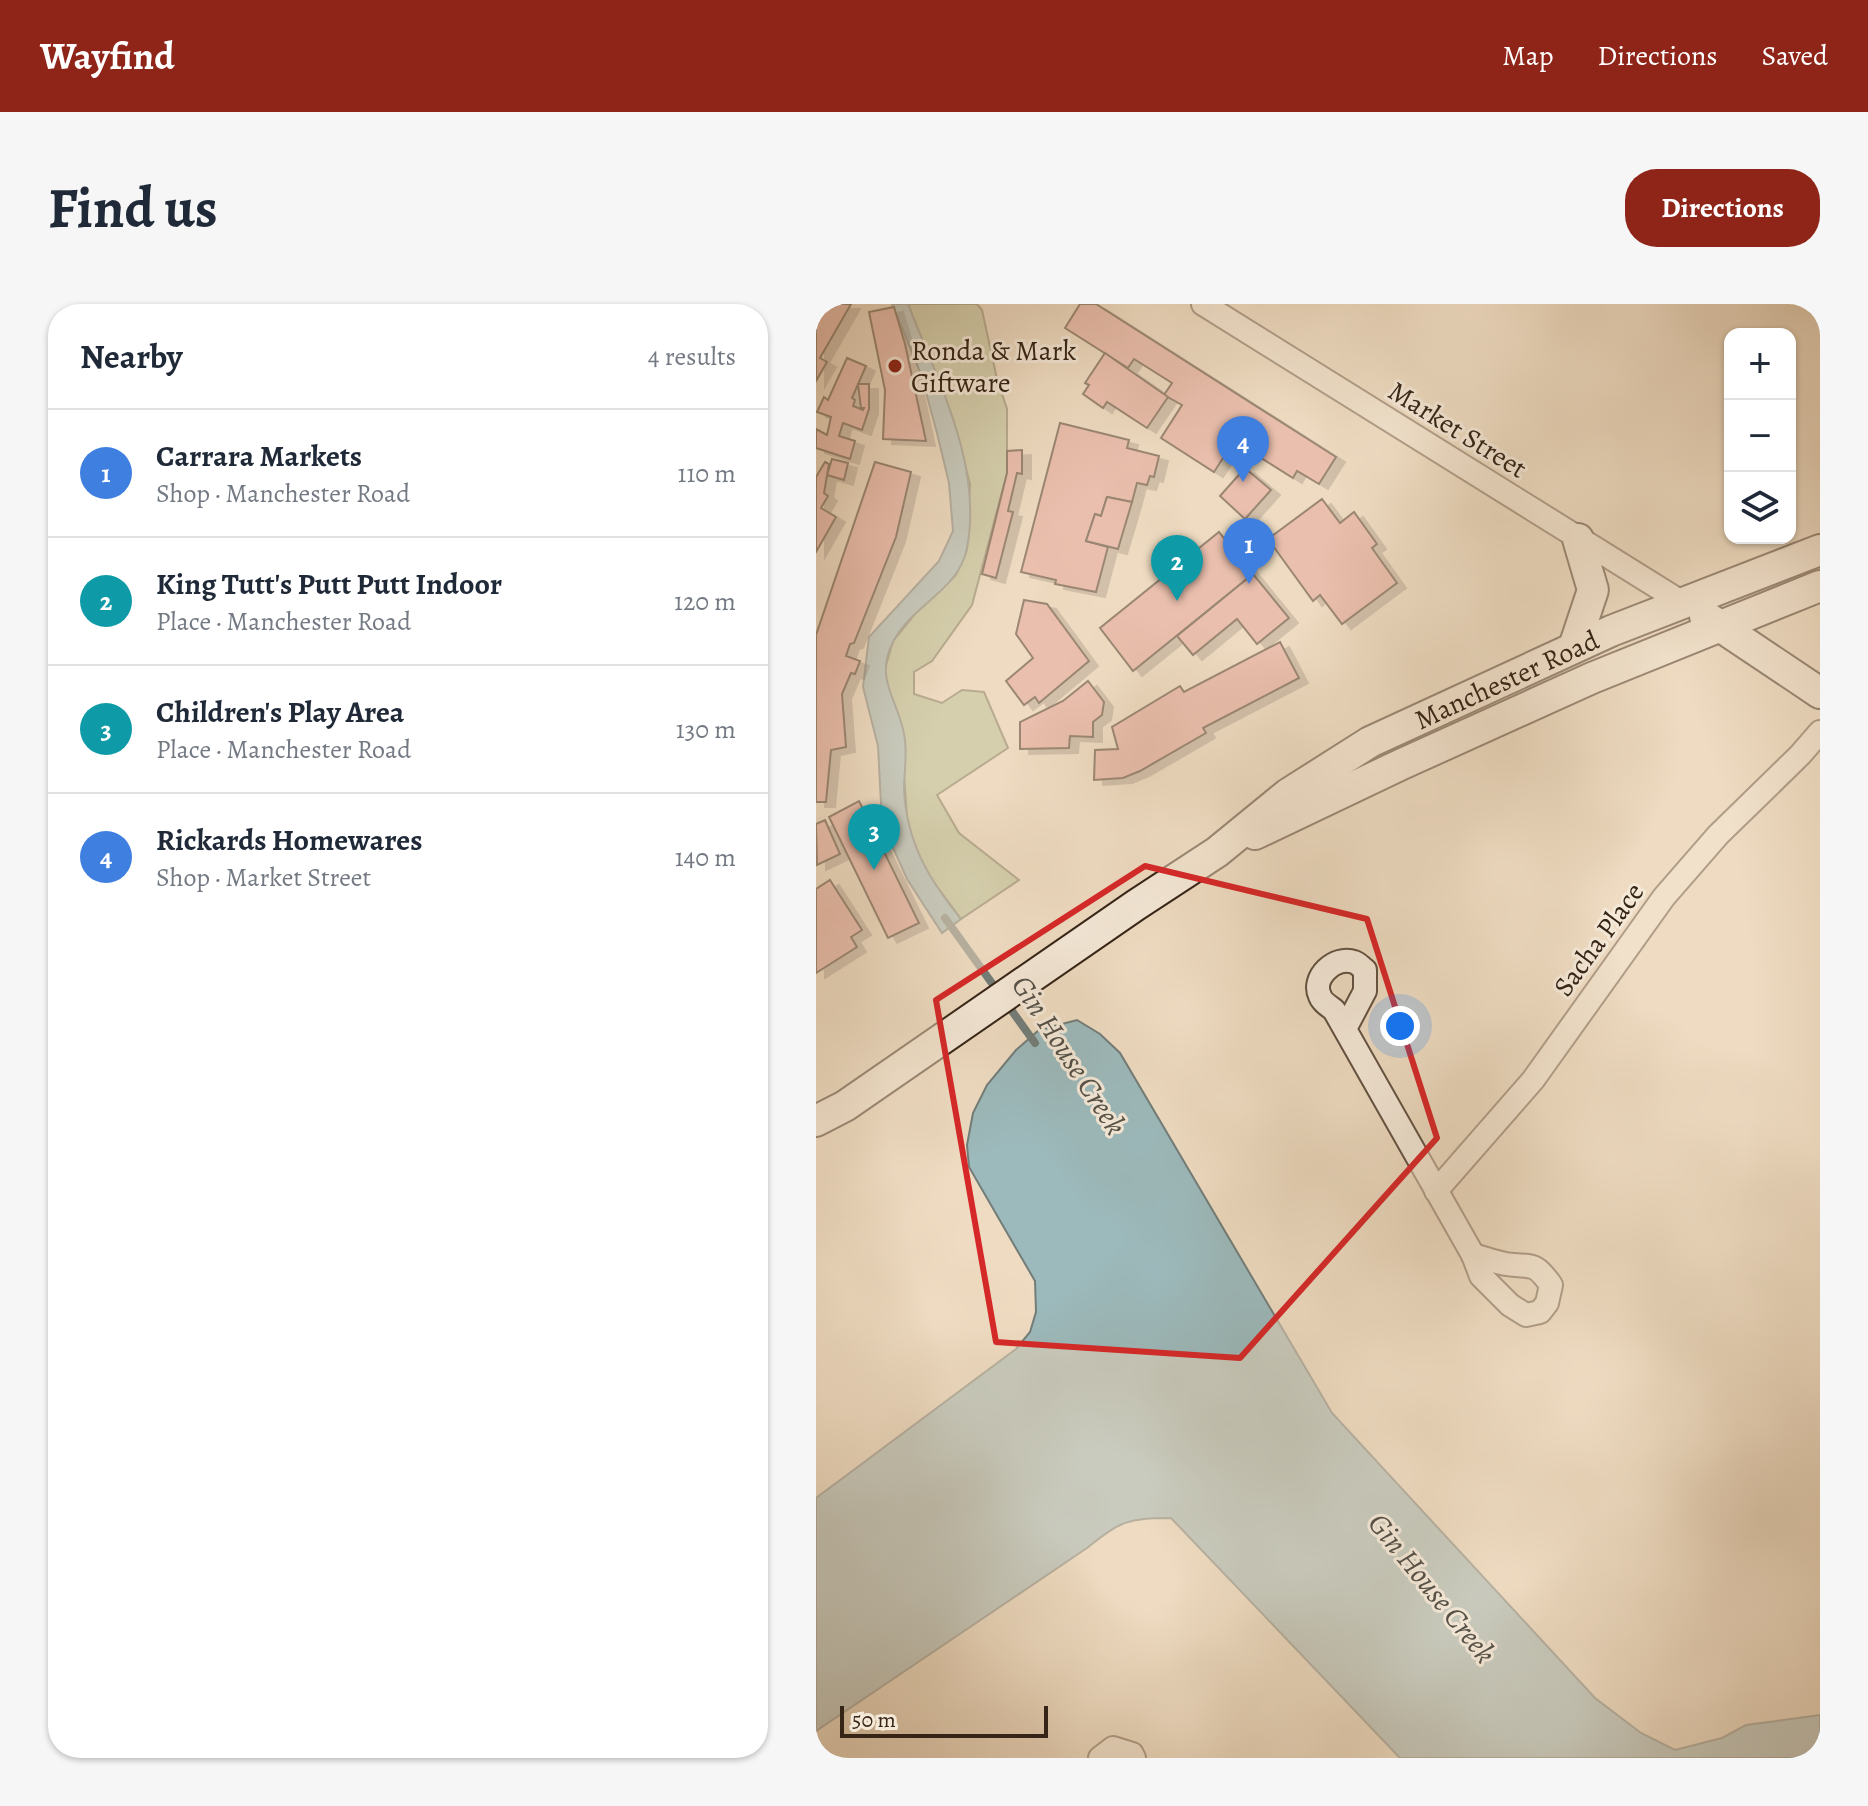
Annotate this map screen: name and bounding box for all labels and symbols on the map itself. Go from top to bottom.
place label: Ronda & Mark Giftware [911,332,1077,402]
marker: Ronda & Mark Giftware [886,357,904,375]
street label: Market Street [1381,372,1534,487]
pin: 4 [1217,416,1269,482]
pin: 1 [1223,518,1275,584]
pin: 2 [1151,535,1203,601]
street label: Manchester Road [1408,621,1606,739]
pin: 3 [848,804,900,870]
street label: Sacha Place [1545,875,1653,1004]
water label: Gin House Creek [1002,967,1136,1143]
your location [1380,1006,1420,1046]
water label: Gin House Creek [1359,1504,1505,1672]
scale bar [840,1702,1048,1738]

